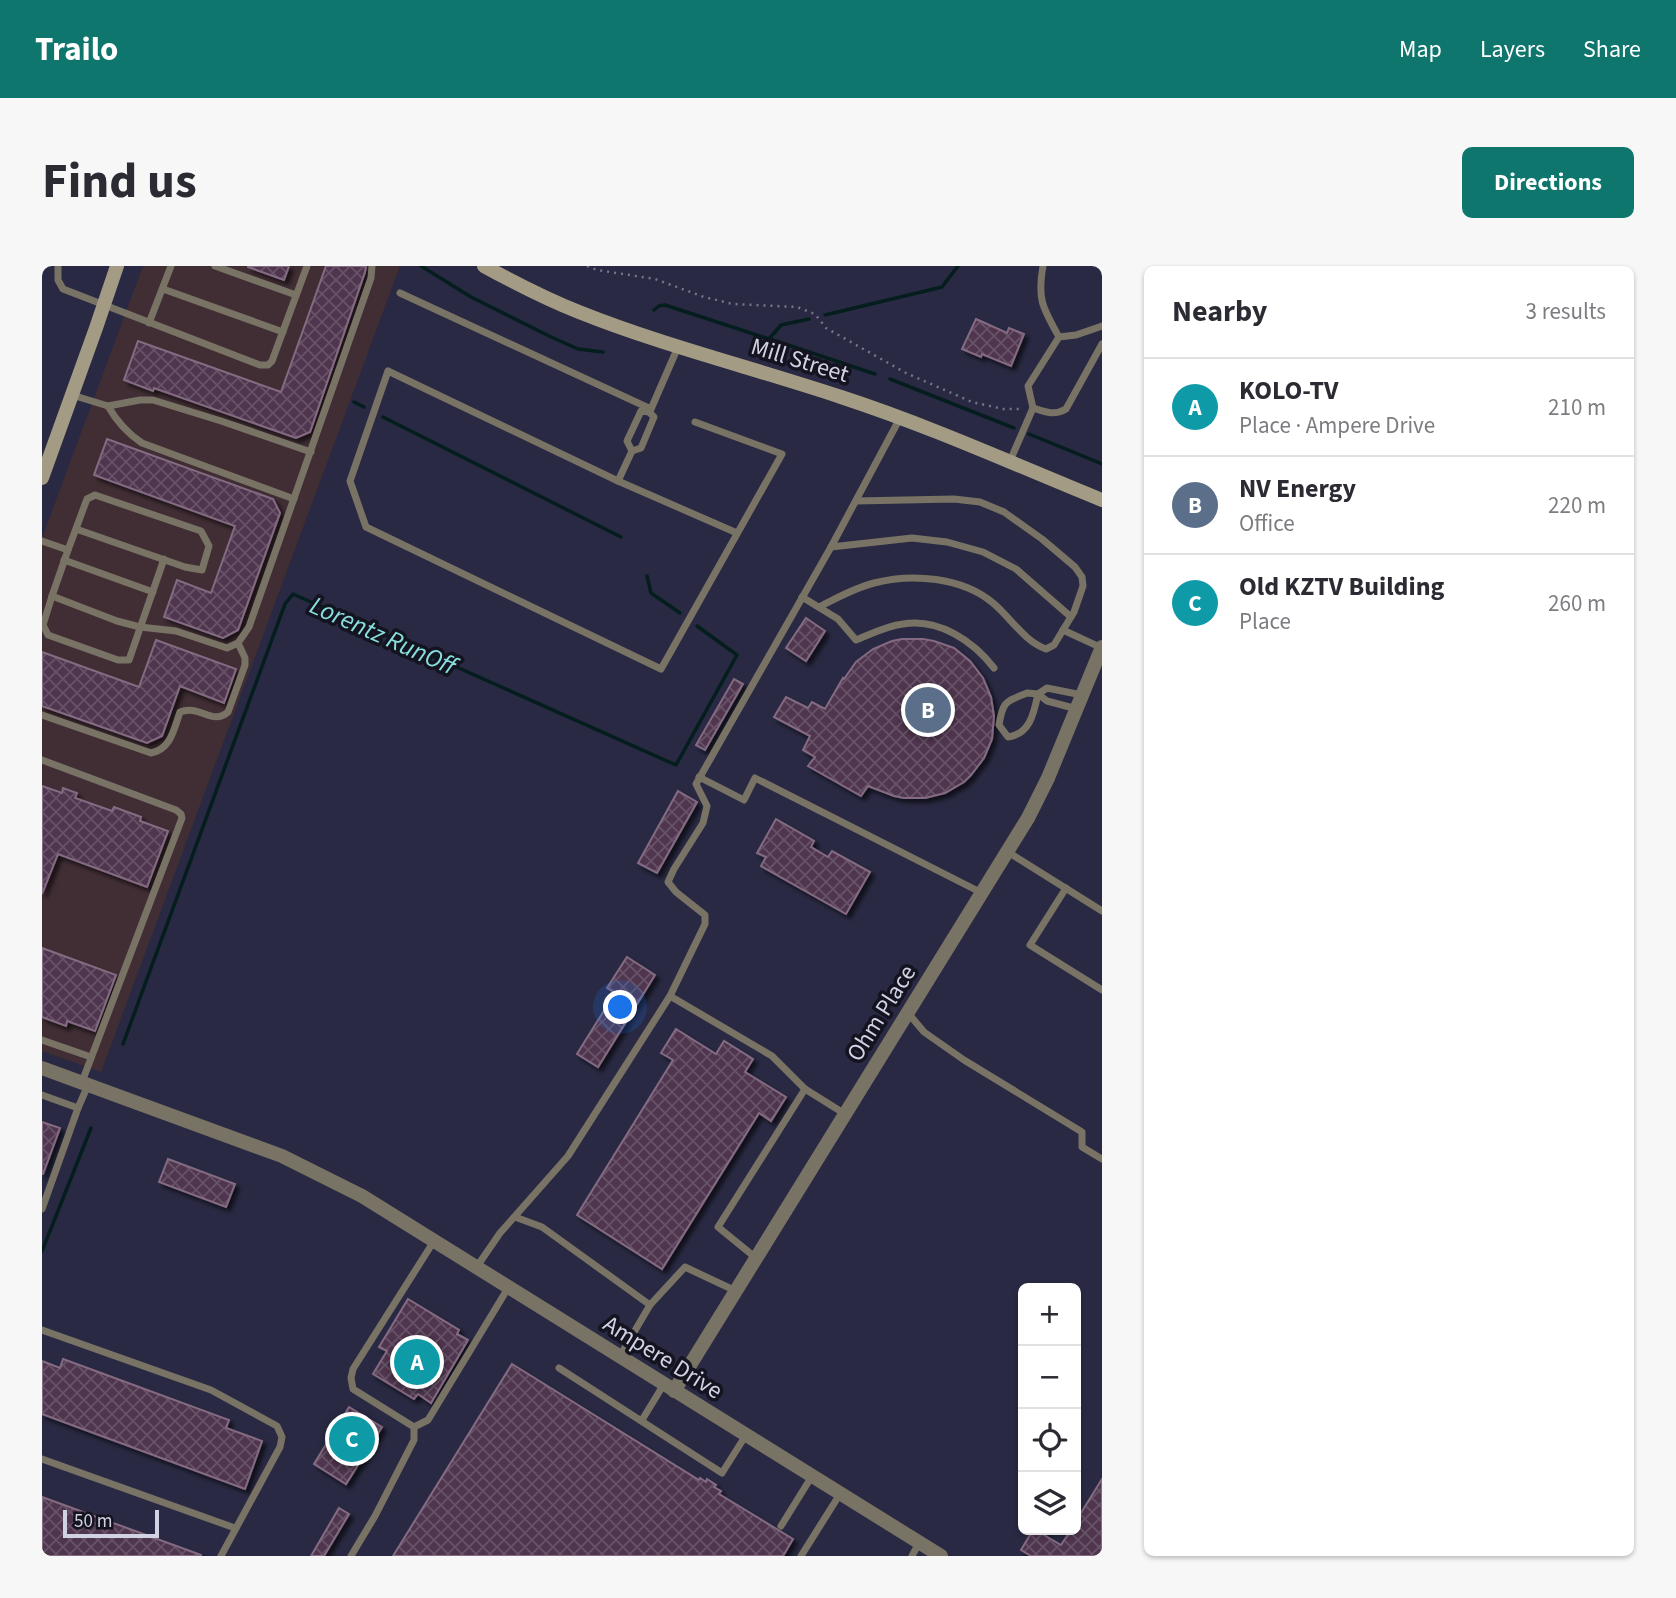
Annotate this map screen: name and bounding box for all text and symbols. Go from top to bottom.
text: Trailo [35,26,118,73]
text: Map [1399,32,1442,67]
text: Layers [1480,32,1545,67]
text: Share [1583,32,1641,67]
text: Find us [42,147,197,217]
button: Directions [1462,147,1634,218]
text: Nearby [1172,290,1267,333]
text: 3 results [1526,295,1606,328]
street label: Mill Street [747,329,853,392]
text: KOLO-TV [1239,372,1338,409]
text: A [1188,391,1202,424]
text: 210 m [1548,391,1606,424]
text: Place · Ampere Drive [1239,409,1435,442]
text: NV Energy [1239,470,1356,507]
text: B [1188,489,1202,522]
text: 220 m [1548,489,1606,522]
text: Office [1239,507,1295,540]
text: Old KZTV Building [1239,568,1444,605]
water label: Lorentz RunOff [304,587,465,686]
text: C [1188,587,1202,620]
text: 260 m [1548,587,1606,620]
text: Place [1239,605,1291,638]
pin: B [905,684,951,736]
street label: Ohm Place [838,958,925,1068]
your location [603,990,637,1024]
map controls [1018,1283,1081,1535]
button: + [1018,1283,1081,1346]
street label: Ampere Drive [596,1307,729,1408]
pin: A [394,1336,440,1388]
button: − [1018,1346,1081,1409]
button: locate [1018,1409,1081,1472]
pin: C [329,1413,375,1465]
button: layers [1018,1472,1081,1535]
scale bar [63,1507,159,1539]
text: 50 m [74,1508,112,1535]

